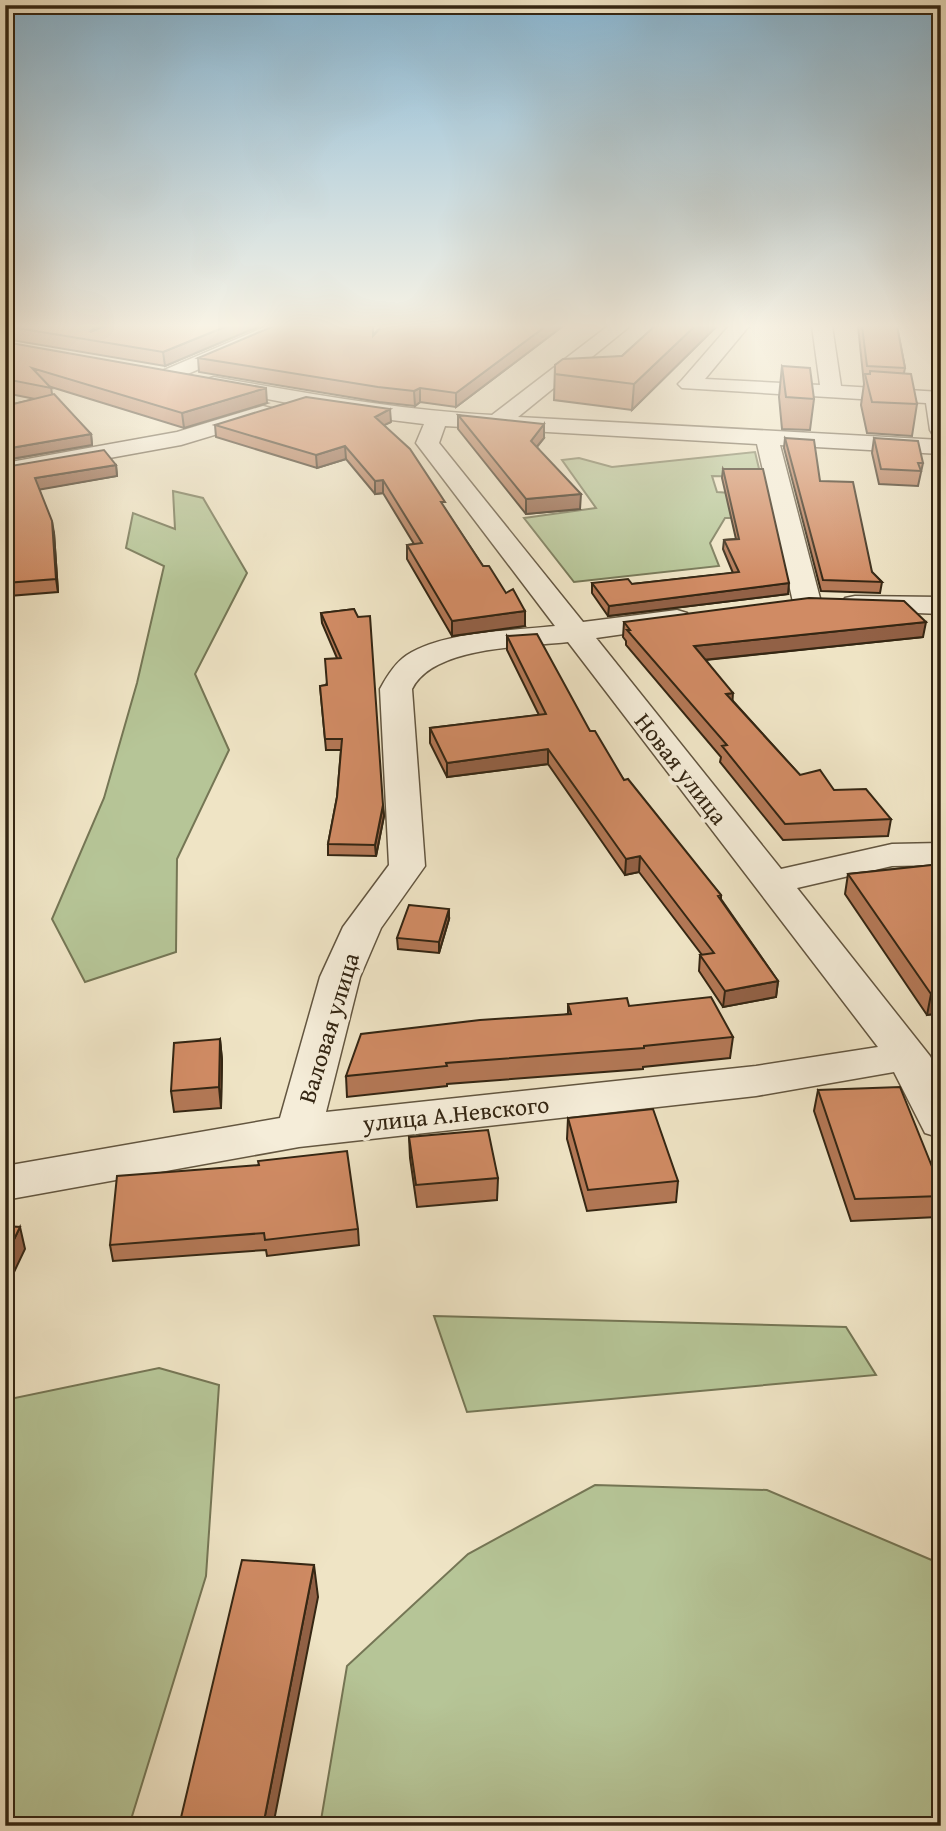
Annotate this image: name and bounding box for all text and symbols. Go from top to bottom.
street label: Новая улица [626,705,737,833]
street label: Валовая улица [289,948,368,1107]
street label: улица А.Невского [360,1086,551,1141]

